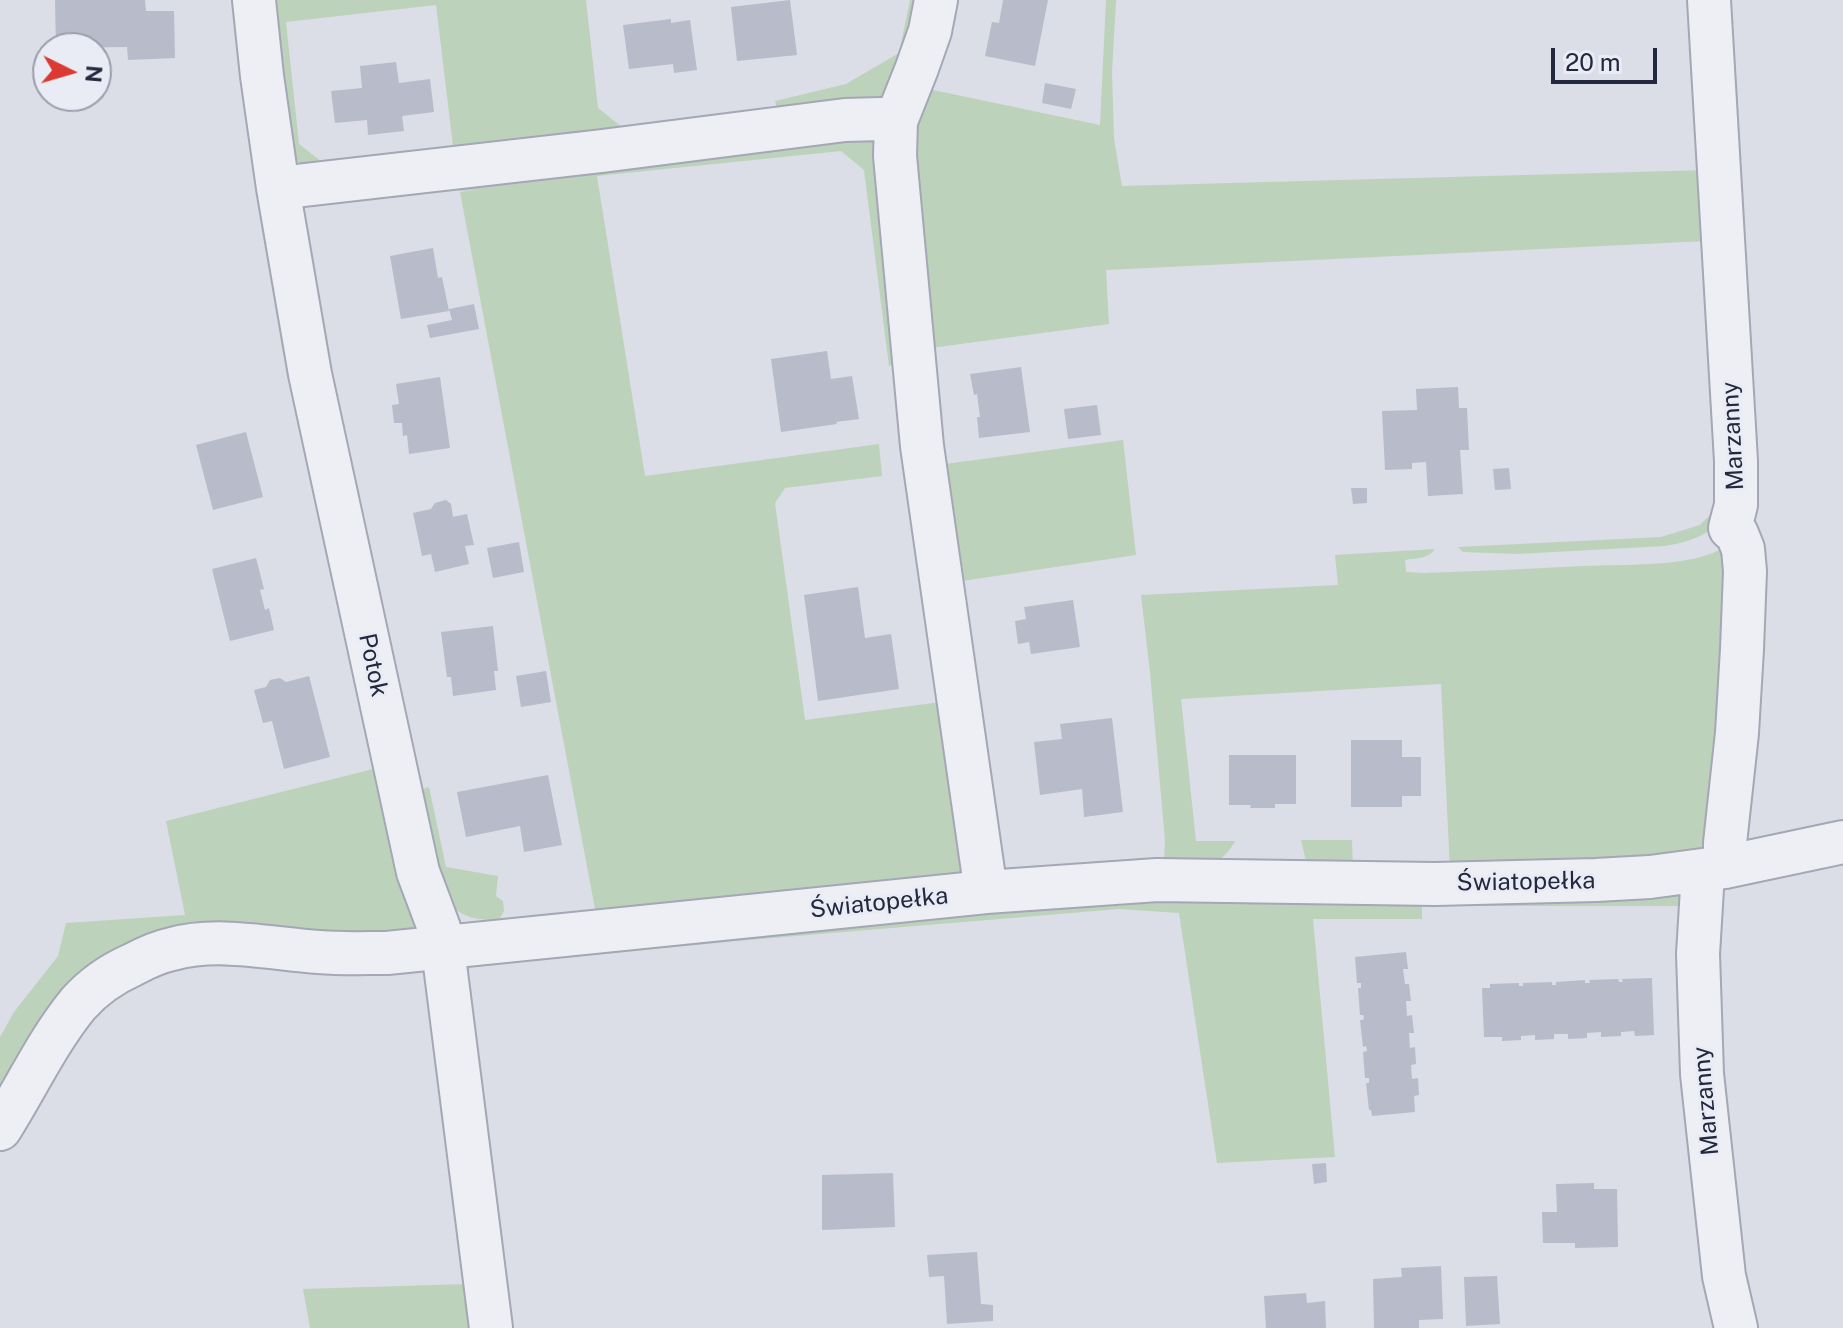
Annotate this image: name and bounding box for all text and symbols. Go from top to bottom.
north arrow [32,32,112,112]
scale bar [1555,32,1661,82]
text: 20 m [1565,48,1621,76]
text: N [80,64,108,84]
street label: Marzanny [1716,381,1750,491]
street label: Potok [352,631,394,699]
street label: Światopełka [1456,866,1596,898]
street label: Światopełka [808,881,950,925]
street label: Marzanny [1687,1045,1725,1157]

